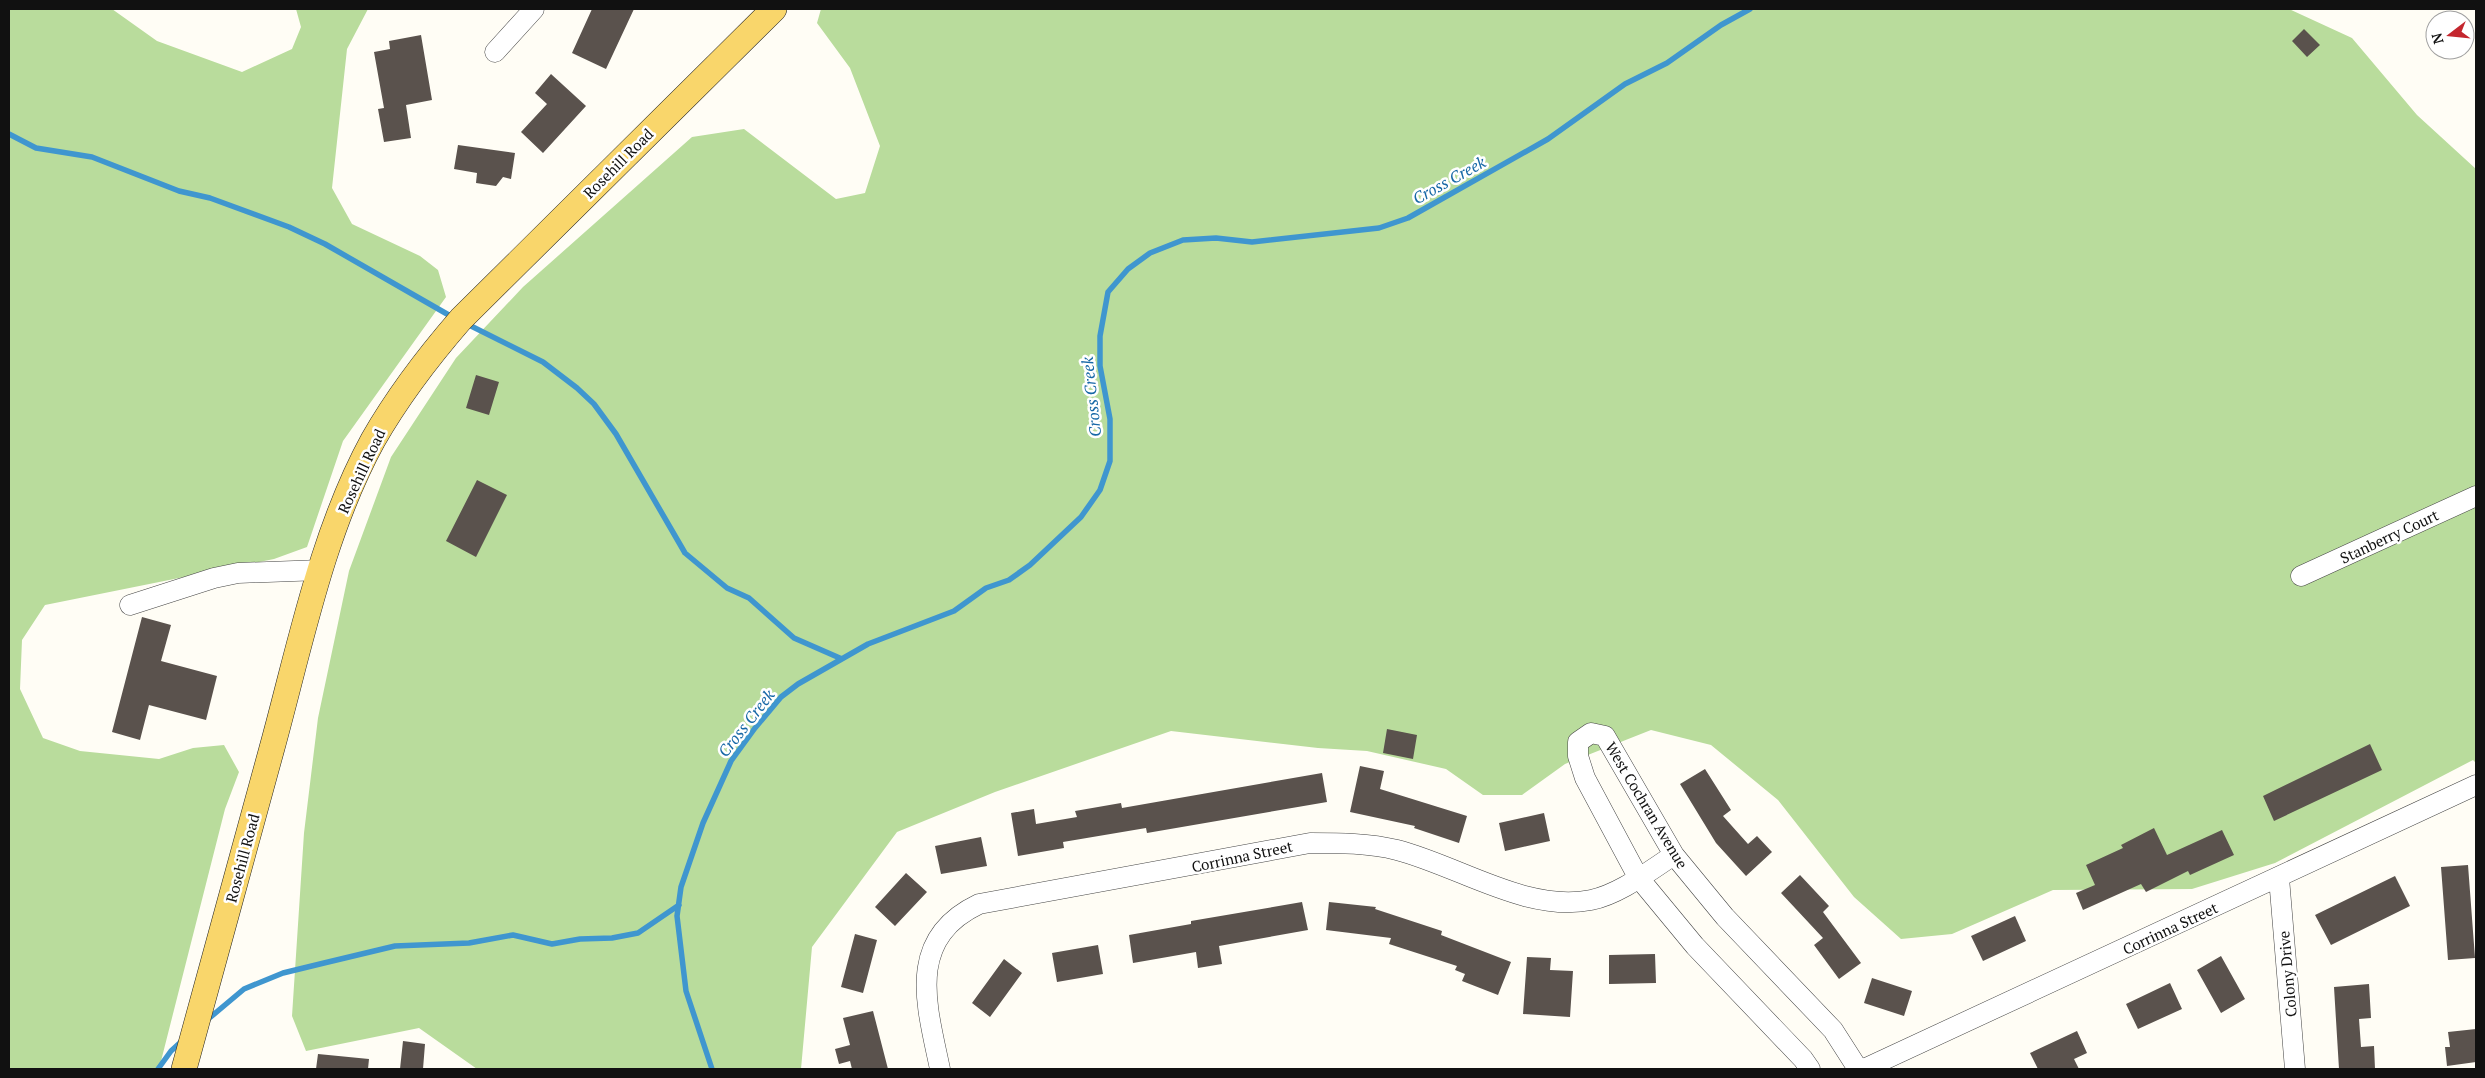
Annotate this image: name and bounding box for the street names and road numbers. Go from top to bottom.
street label: Rosehill Road [579,124,657,202]
street label: Rosehill Road [333,426,389,516]
street label: Stanberry Court [2337,504,2442,568]
street label: West Cochran Avenue [1601,738,1693,872]
street label: Rosehill Road [221,811,263,905]
street label: Corrinna Street [1190,835,1295,876]
street label: Corrinna Street [2119,897,2221,959]
street label: Colony Drive [2273,930,2301,1018]

